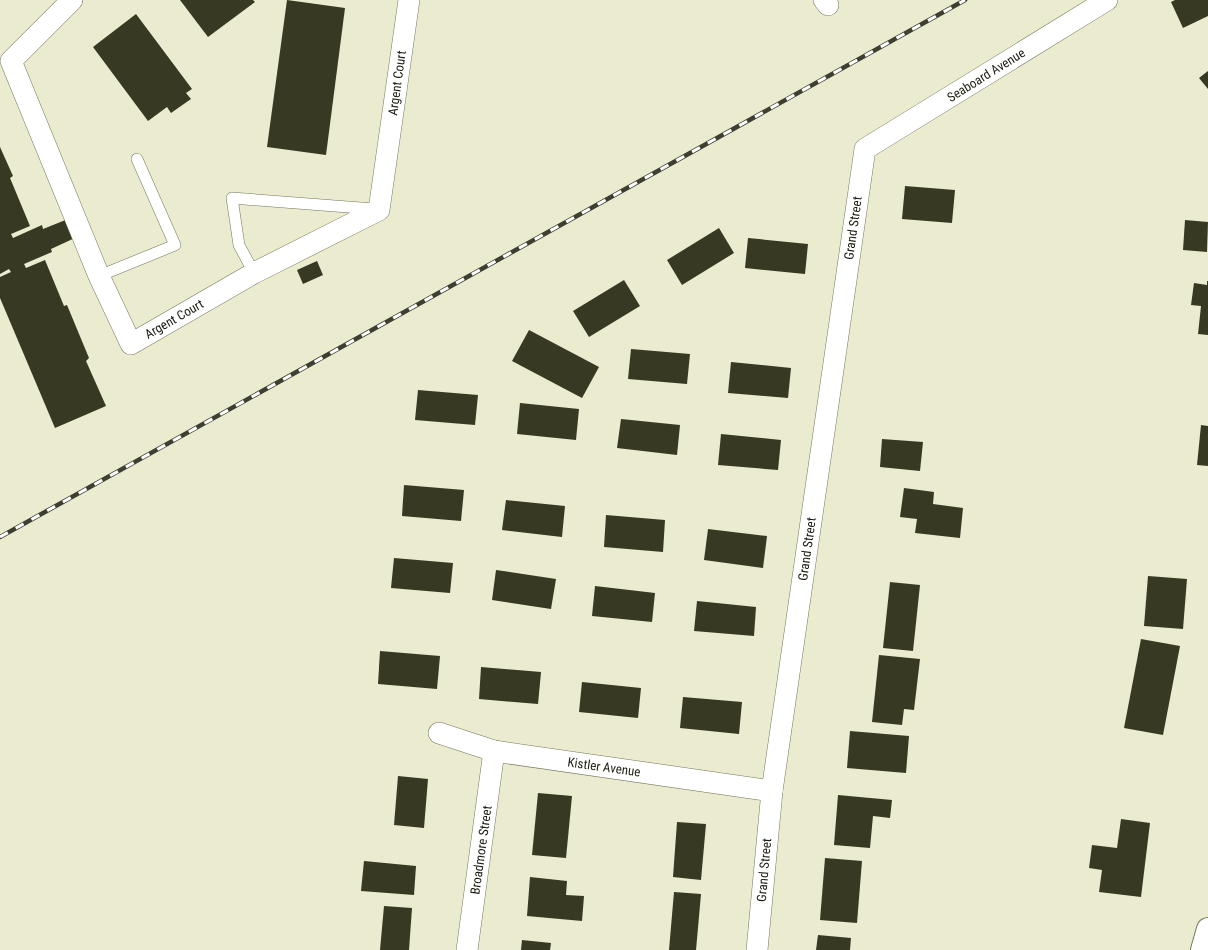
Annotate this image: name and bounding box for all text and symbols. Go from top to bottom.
street label: Seaboard Avenue [944,45,1028,105]
street label: Argent Court [385,49,409,116]
street label: Grand Street [841,195,865,261]
street label: Argent Court [142,296,206,342]
street label: Grand Street [795,516,819,582]
street label: Kistler Avenue [567,754,641,780]
street label: Broadmore Street [467,804,495,896]
street label: Grand Street [754,837,774,902]

